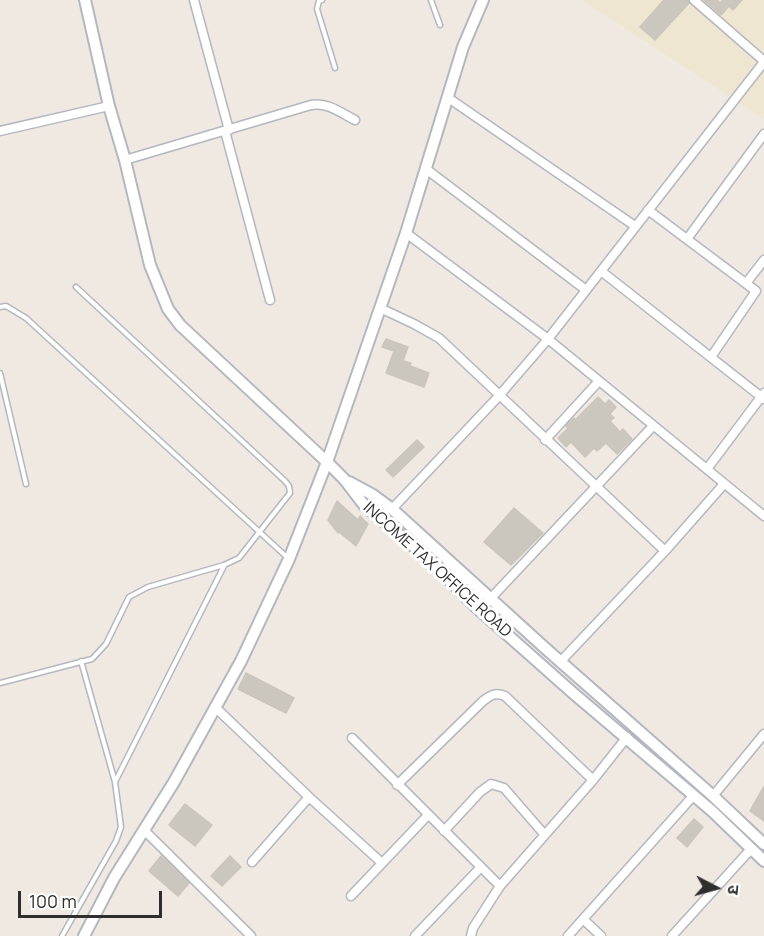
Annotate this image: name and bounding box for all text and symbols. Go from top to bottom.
street label: INCOME TAX OFFICE ROAD [359,498,515,642]
north arrow [686,858,746,918]
scale bar [21,879,165,917]
text: उ [722,884,745,896]
text: 100 m [29,889,77,913]

